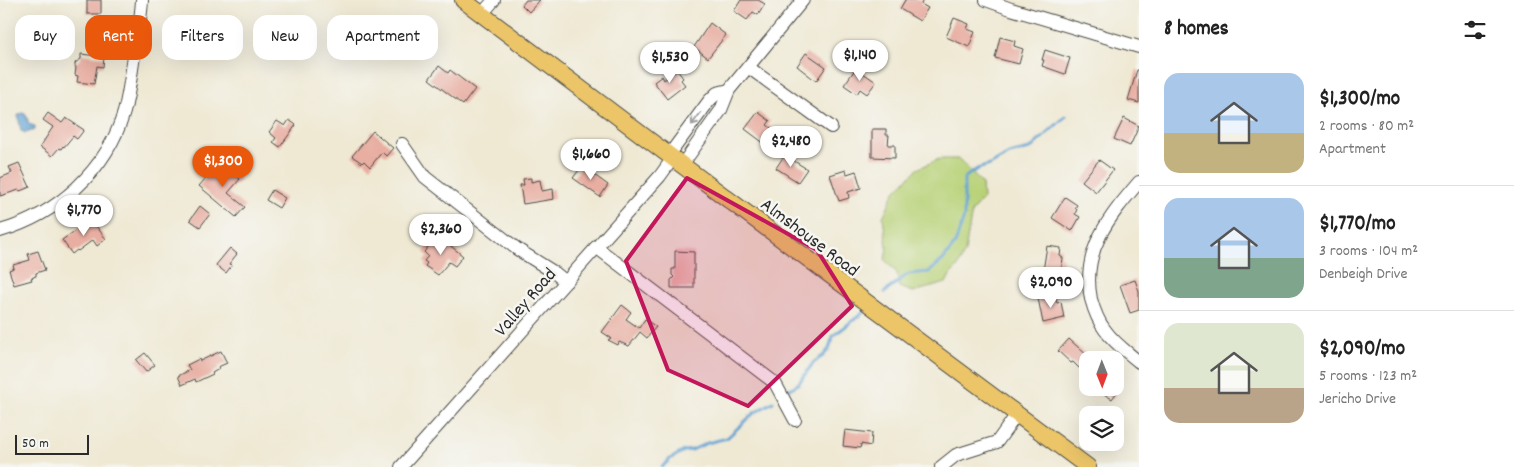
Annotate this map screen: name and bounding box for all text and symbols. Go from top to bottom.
chip: Buy [15,15,75,60]
chip: Rent [85,15,152,60]
chip: Filters [162,15,243,60]
chip: New [253,15,317,60]
chip: Apartment [327,15,438,60]
text: 8 homes [1164,15,1229,45]
icon: filters [1461,16,1489,44]
pin: $1,140 [819,39,901,82]
pin: $1,530 [629,42,711,84]
text: $1,140 [843,44,877,67]
text: $1,530 [651,46,689,69]
text: $1,300/mo [1319,85,1400,115]
icon: home [1204,93,1264,153]
one-way arrow [691,112,701,126]
text: 2 rooms · 80 m² [1319,115,1414,138]
pin: $2,480 [750,126,832,168]
text: $2,480 [771,130,811,153]
pin: $1,660 [550,138,632,181]
text: Apartment [1319,138,1386,161]
text: $1,660 [571,143,611,166]
pin: $1,300 [182,146,264,188]
text: $1,300 [203,150,243,173]
street label: Almshouse Road [754,193,864,285]
pin: $1,770 [43,194,125,237]
text: $1,770 [66,199,102,222]
text: $1,770/mo [1319,210,1396,240]
pin: $2,360 [400,214,482,256]
text: $2,360 [420,218,462,241]
icon: home [1204,218,1264,278]
text: 3 rooms · 104 m² [1319,240,1418,263]
street label: Valley Road [489,263,564,343]
text: Denbeigh Drive [1319,263,1407,286]
pin: $2,090 [1010,266,1092,309]
text: $2,090 [1030,271,1072,294]
text: $2,090/mo [1319,335,1405,365]
icon: home [1204,343,1264,403]
north arrow [1079,351,1124,396]
map controls [1079,351,1124,451]
text: 5 rooms · 123 m² [1319,365,1417,388]
text: Jericho Drive [1319,388,1396,411]
button: layers [1079,406,1124,451]
scale bar [15,432,89,455]
text: 50 m [22,434,49,454]

